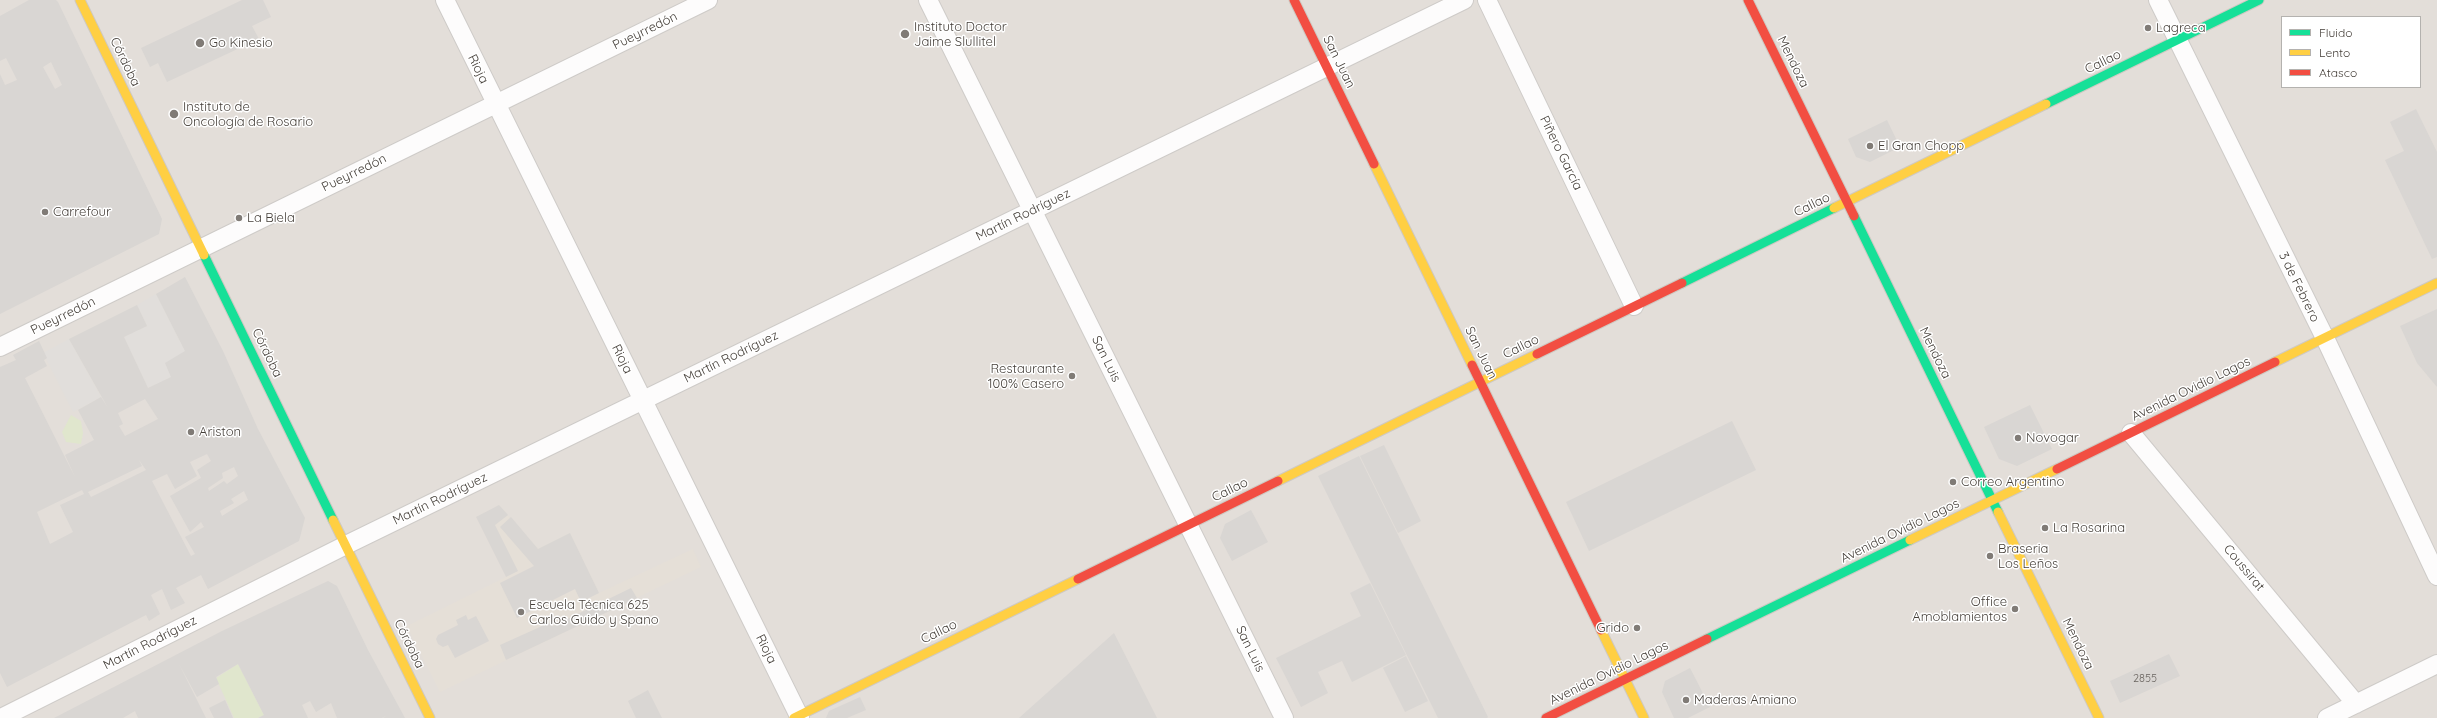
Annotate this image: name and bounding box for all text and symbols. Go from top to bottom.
street label: Pueyrredón [610,9,680,53]
legend [2281,16,2421,88]
place label: Instituto Doctor Jaime Slullitel [914,19,1007,50]
place label: Lagreca [2156,20,2206,36]
marker: Lagreca [2143,23,2153,33]
text: Fluido [2319,25,2352,40]
marker: Instituto Doctor Jaime Slullitel [899,28,911,40]
street label: San Juan [1320,33,1358,91]
street label: Mendoza [1774,34,1812,90]
street label: Córdoba [106,35,144,89]
place label: Go Kinesio [209,35,273,51]
marker: Go Kinesio [194,37,206,49]
text: Lento [2319,45,2350,60]
street label: Callao [2082,47,2124,77]
street label: Rioja [464,52,492,86]
text: Atasco [2319,65,2357,80]
place label: Instituto de Oncología de Rosario [183,99,313,130]
marker: Instituto de Oncología de Rosario [168,108,180,120]
street label: Piñero García [1536,113,1586,193]
place label: El Gran Chopp [1878,138,1964,154]
marker: El Gran Chopp [1865,141,1875,151]
street label: Pueyrredón [319,151,389,195]
street label: Martín Rodríguez [973,185,1073,245]
street label: Callao [1791,190,1833,220]
place label: Carrefour [53,204,111,220]
marker: Carrefour [40,207,50,217]
place label: La Biela [247,210,295,226]
marker: La Biela [234,213,244,223]
street label: 3 de Febrero [2275,249,2323,325]
street label: Pueyrredón [28,294,98,338]
street label: San Juan [1462,324,1500,382]
street label: Mendoza [1916,325,1954,381]
street label: Córdoba [248,326,286,380]
street label: Martín Rodríguez [681,327,781,387]
street label: Callao [1500,332,1542,362]
street label: San Luis [1088,333,1124,385]
street label: Rioja [608,342,636,376]
street label: Avenida Ovidio Lagos [2129,353,2253,425]
place label: Restaurante 100% Casero [988,361,1064,392]
marker: Restaurante 100% Casero [1067,371,1077,381]
place label: Ariston [199,424,241,440]
marker: Ariston [186,427,196,437]
place label: Novogar [2026,430,2079,446]
marker: Novogar [2013,433,2023,443]
street label: Martín Rodríguez [390,469,490,529]
place label: Correo Argentino [1961,474,2064,490]
street label: Callao [1209,475,1251,505]
marker: Correo Argentino [1948,477,1958,487]
street label: Avenida Ovidio Lagos [1838,495,1962,567]
place label: La Rosarina [2053,520,2125,536]
marker: La Rosarina [2040,523,2050,533]
place label: Braseria Los Leños [1998,541,2058,572]
street label: Coussirat [2220,542,2268,594]
marker: Braseria Los Leños [1985,551,1995,561]
place label: Office Amoblamientos [1912,594,2007,625]
place label: Escuela Técnica 625 Carlos Guido y Spano [529,597,659,628]
marker: Office Amoblamientos [2010,604,2020,614]
marker: Escuela Técnica 625 Carlos Guido y Spano [516,607,526,617]
street label: Martín Rodríguez [101,613,199,673]
street label: Mendoza [2059,616,2097,672]
street label: Córdoba [390,617,428,671]
street label: Callao [918,617,960,647]
place label: Grido [1596,620,1629,636]
street label: San Luis [1232,623,1268,675]
marker: Grido [1632,623,1642,633]
street label: Rioja [752,632,780,666]
street label: Avenida Ovidio Lagos [1547,637,1671,709]
house number: 2855 [2133,672,2157,686]
place label: Maderas Amiano [1694,692,1797,708]
marker: Maderas Amiano [1681,695,1691,705]

